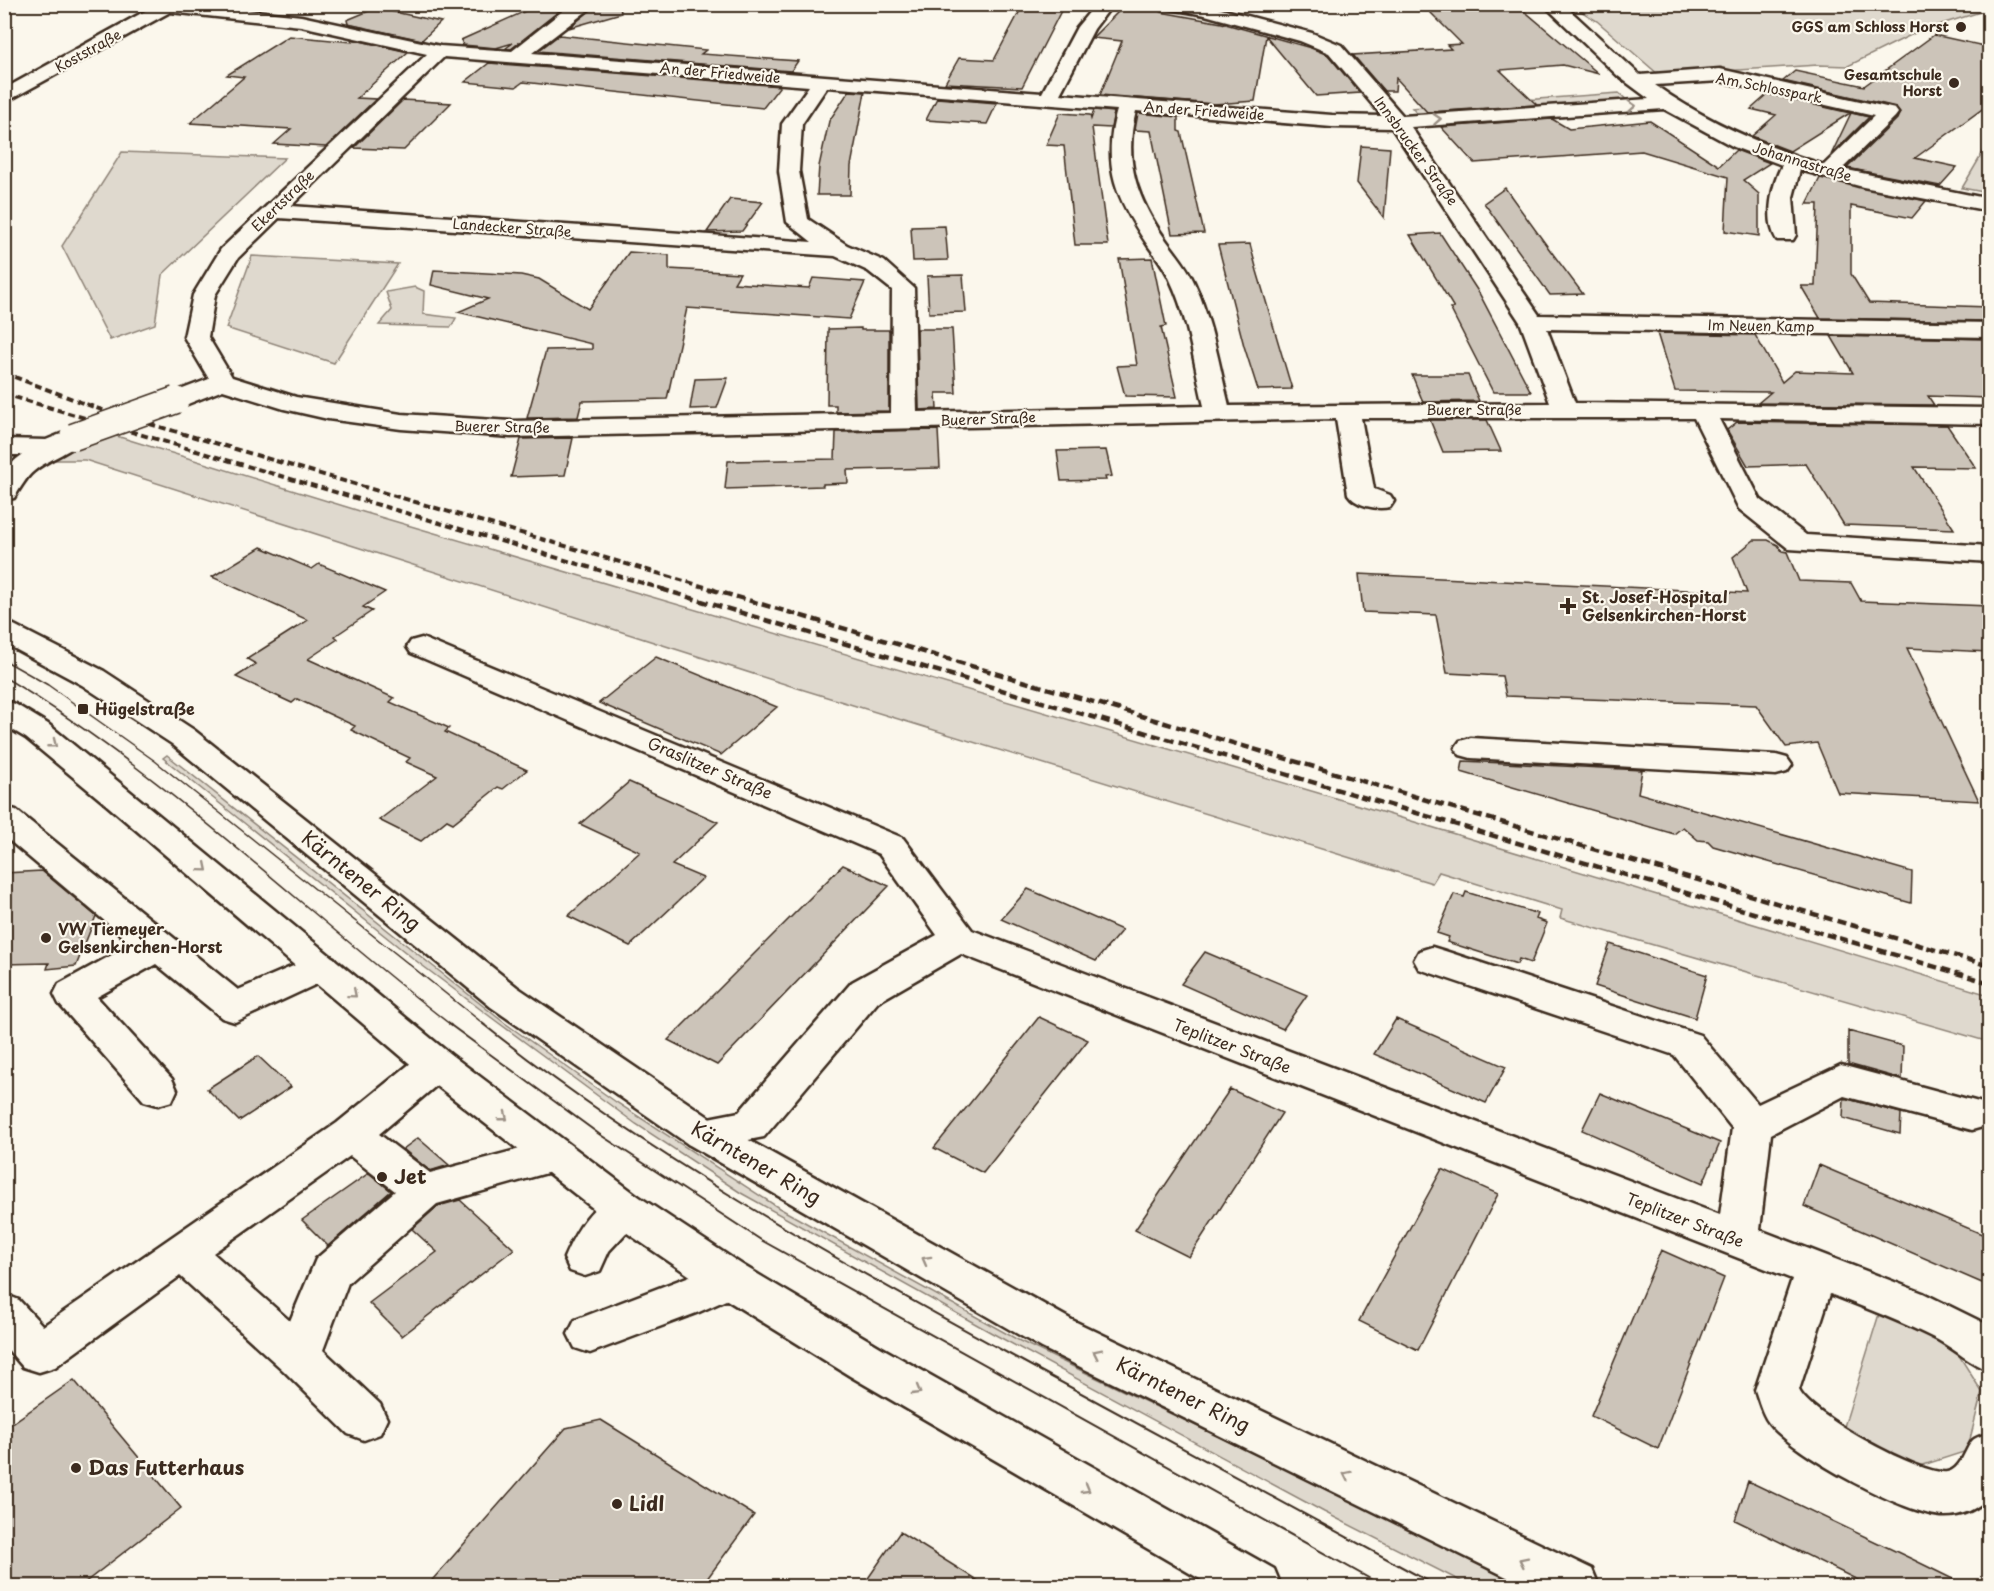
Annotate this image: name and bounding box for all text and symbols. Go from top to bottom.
place label: GGS am Schloss Horst [1792,16,1949,37]
marker: GGS am Schloss Horst [1954,20,1968,34]
street label: Koststraße [51,24,125,77]
street label: An der Friedweide [659,57,781,88]
place label: Gesamtschule Horst [1844,64,1942,101]
street label: Am Schlosspark [1714,67,1825,108]
marker: Gesamtschule Horst [1947,76,1961,90]
street label: Innsbrucker Straße [1369,92,1463,210]
street label: An der Friedweide [1143,96,1265,125]
one-way arrow [1627,100,1636,113]
one-way arrow [1433,113,1442,126]
street label: Johannastraße [1750,136,1854,187]
street label: Ekertstraße [246,165,319,236]
street label: Landecker Straße [452,213,572,242]
street label: Im Neuen Kamp [1707,314,1815,337]
street label: Buerer Straße [1426,399,1522,420]
street label: Buerer Straße [940,406,1036,431]
street label: Buerer Straße [454,415,550,438]
place label: St. Josef-Hospital Gelsenkirchen-Horst [1582,584,1747,626]
marker: St. Josef-Hospital Gelsenkirchen-Horst [1559,597,1577,615]
place label: Hügelstraße [95,696,195,720]
marker: Hügelstraße [76,702,90,716]
street label: Graslitzer Straße [644,730,776,804]
one-way arrow [46,736,57,747]
street label: Kärntener Ring [296,823,428,938]
one-way arrow [197,861,208,872]
place label: VW Tiemeyer Gelsenkirchen-Horst [58,916,223,958]
marker: VW Tiemeyer Gelsenkirchen-Horst [39,931,53,945]
one-way arrow [346,986,357,997]
street label: Teplitzer Straße [1170,1012,1295,1079]
one-way arrow [497,1109,508,1120]
street label: Kärntener Ring [686,1113,827,1212]
place label: Jet [394,1161,427,1191]
marker: Jet [375,1170,389,1184]
street label: Teplitzer Straße [1623,1186,1748,1253]
one-way arrow [922,1256,932,1267]
one-way arrow [1092,1349,1103,1361]
street label: Kärntener Ring [1111,1349,1256,1440]
one-way arrow [911,1384,921,1396]
place label: Das Futterhaus [88,1452,245,1482]
marker: Das Futterhaus [69,1461,83,1475]
one-way arrow [1343,1471,1354,1483]
one-way arrow [1080,1481,1090,1493]
place label: Lidl [629,1488,664,1518]
marker: Lidl [610,1497,624,1511]
one-way arrow [1518,1556,1529,1568]

